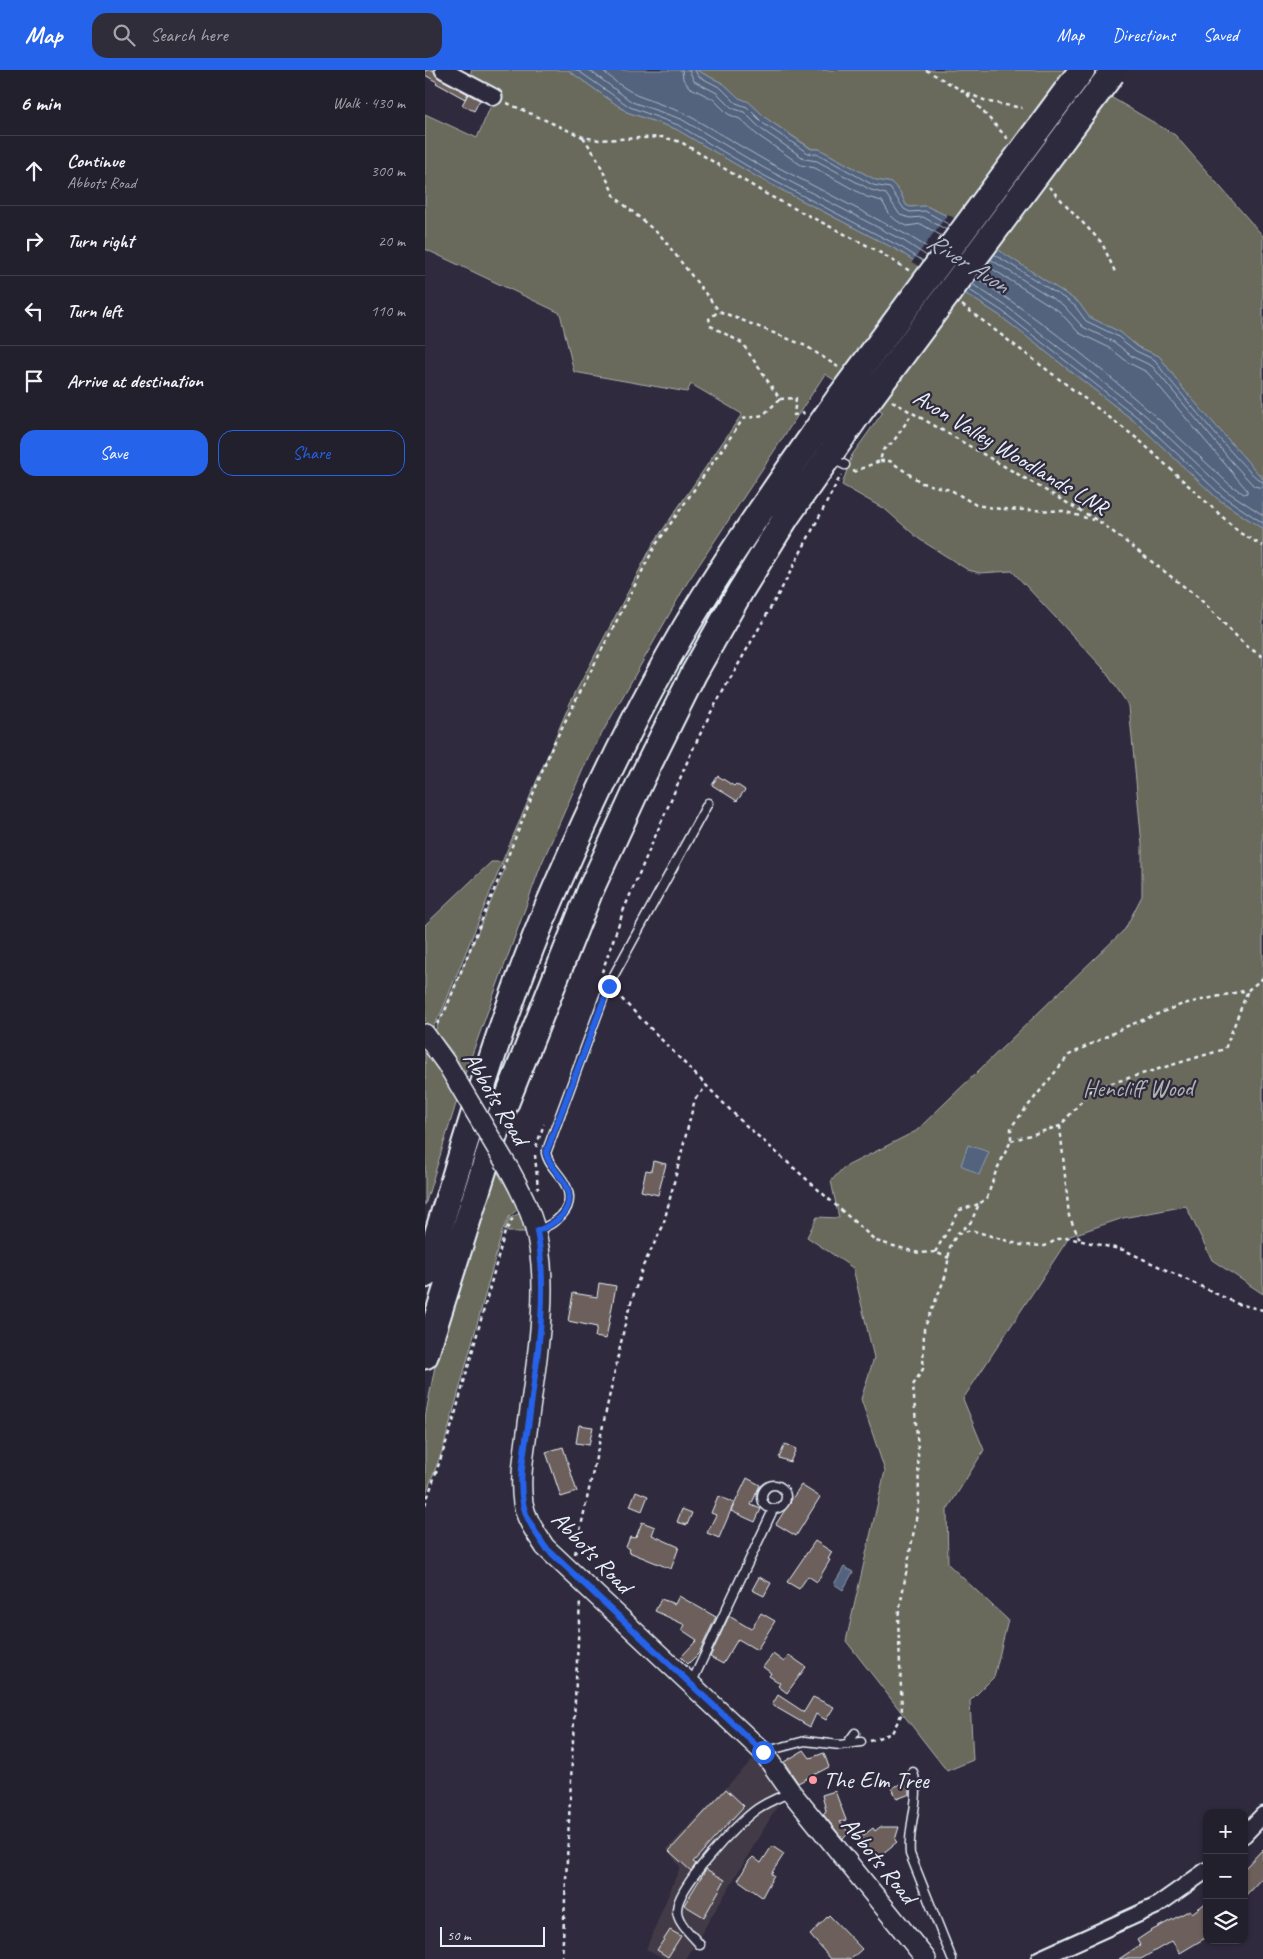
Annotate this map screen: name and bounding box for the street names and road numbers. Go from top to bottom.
street label: Avon Valley Woodlands LNR [908,382,1116,523]
street label: Abbots Road [456,1046,537,1153]
street label: Abbots Road [545,1504,641,1602]
street label: Abbots Road [835,1810,926,1913]

